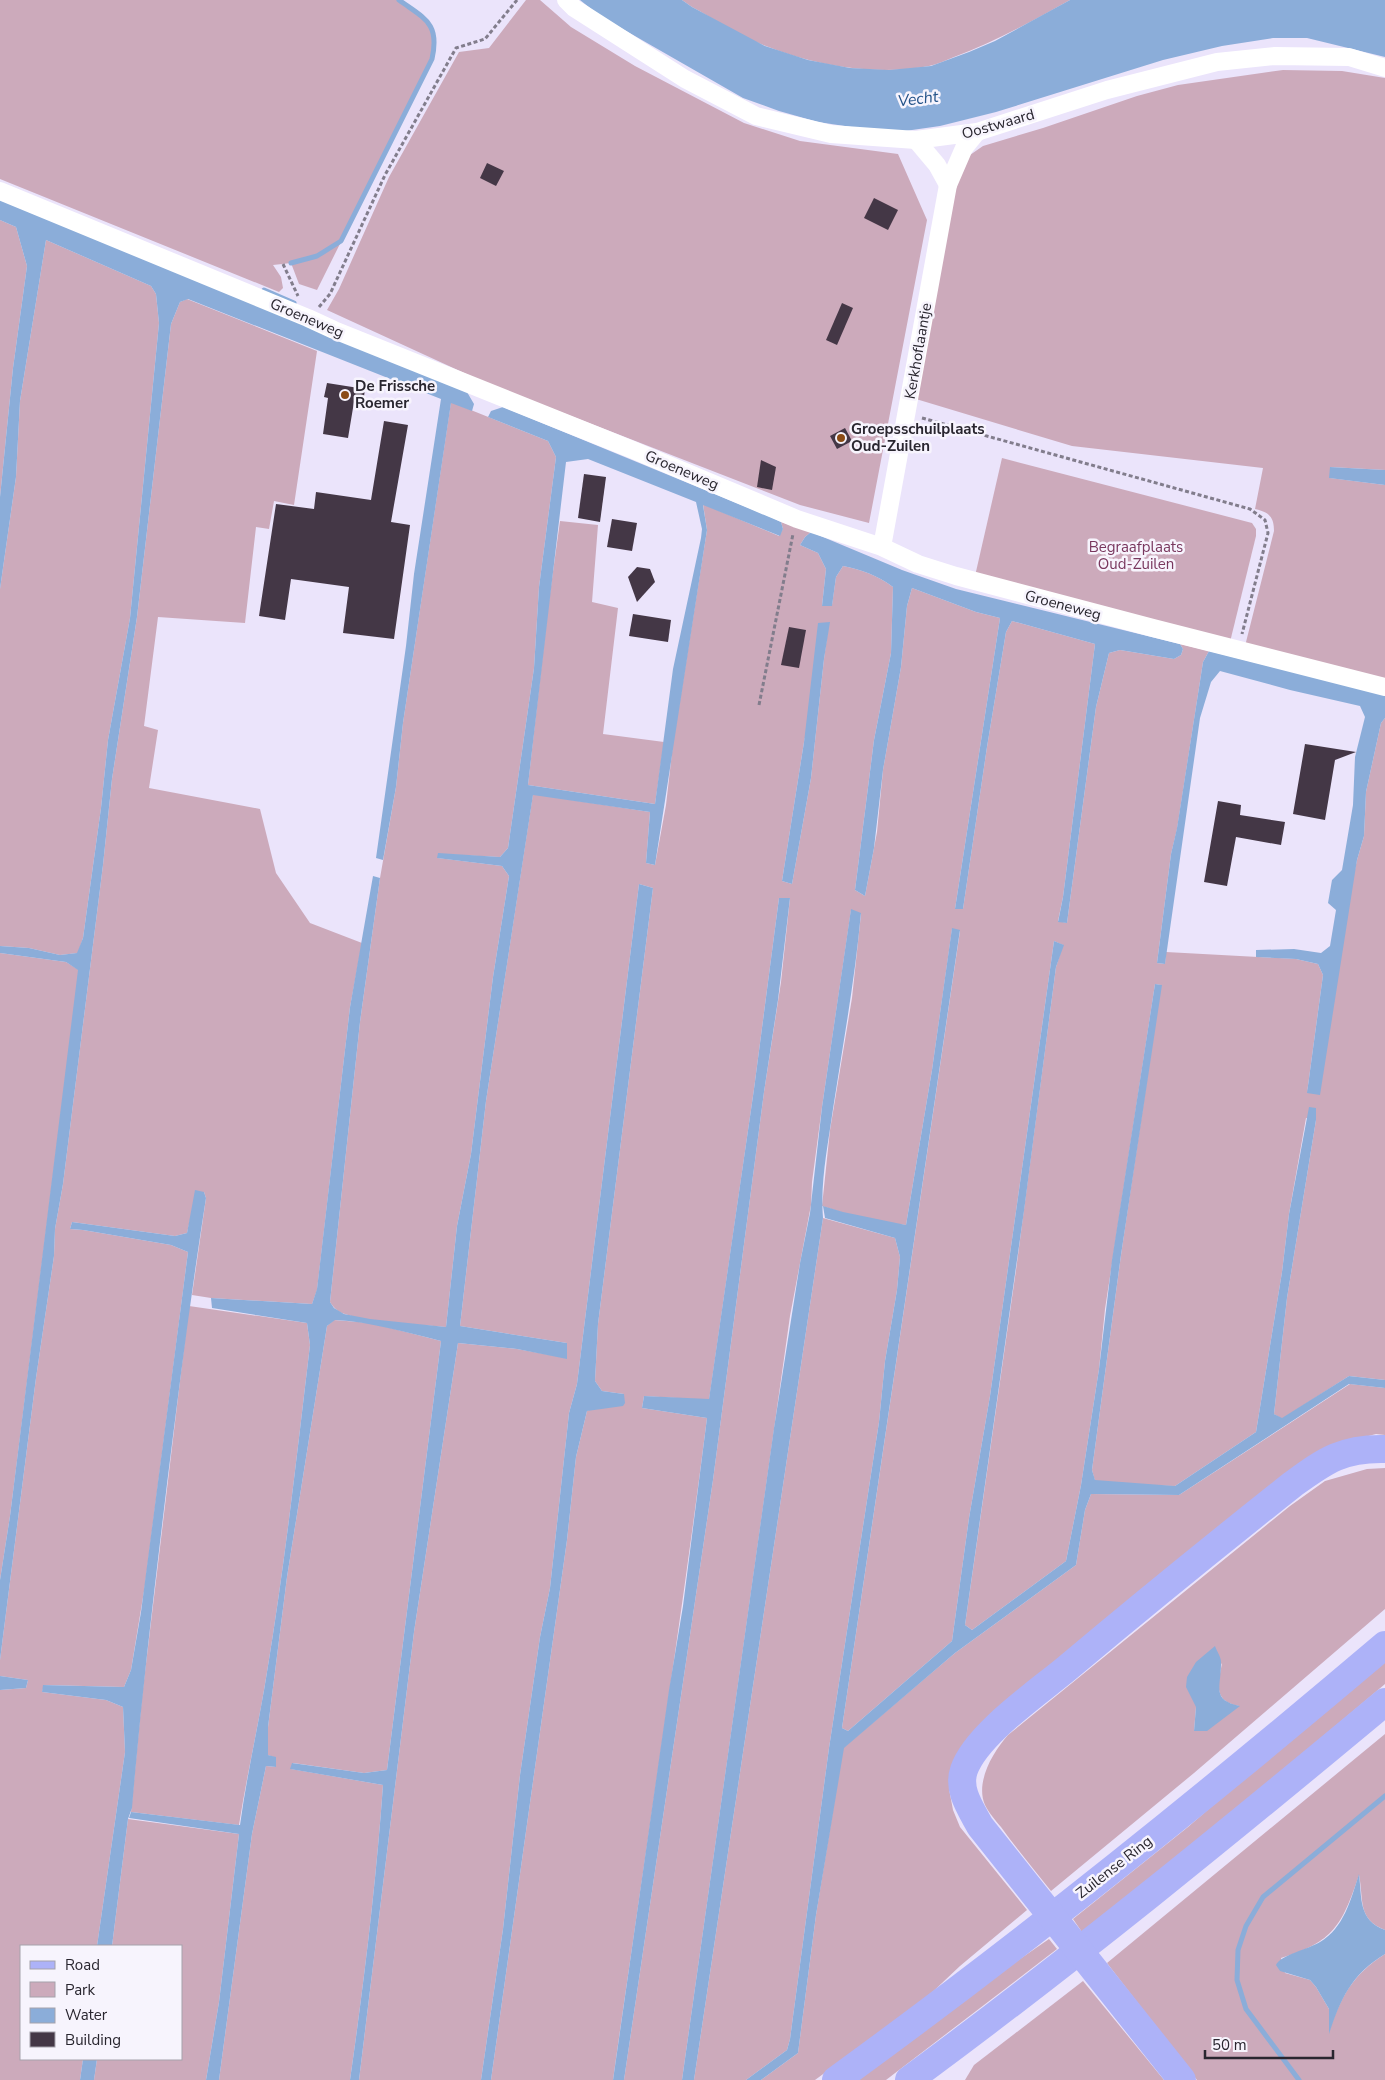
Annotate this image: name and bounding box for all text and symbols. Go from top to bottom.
water label: Vecht [896,86,940,112]
street label: Oostwaard [959,104,1037,144]
street label: Groeneweg [267,294,347,342]
street label: Kerkhoflaantje [900,301,936,401]
place label: De Frissche Roemer [355,376,435,413]
marker: De Frissche Roemer [339,389,351,401]
place label: Groepsschuilplaats Oud-Zuilen [851,419,985,456]
marker: Groepsschuilplaats Oud-Zuilen [835,432,847,444]
street label: Groeneweg [642,446,722,494]
park label: Begraafplaats Oud-Zuilen [1089,537,1183,574]
street label: Groeneweg [1023,585,1103,625]
street label: Zuilense Ring [1072,1831,1156,1903]
legend [20,1945,182,2060]
text: Road [65,1955,100,1975]
text: Park [65,1980,95,2000]
text: Water [65,2005,108,2025]
scale bar [1205,2028,1332,2060]
text: Building [65,2030,121,2050]
text: 50 m [1212,2035,1247,2055]

